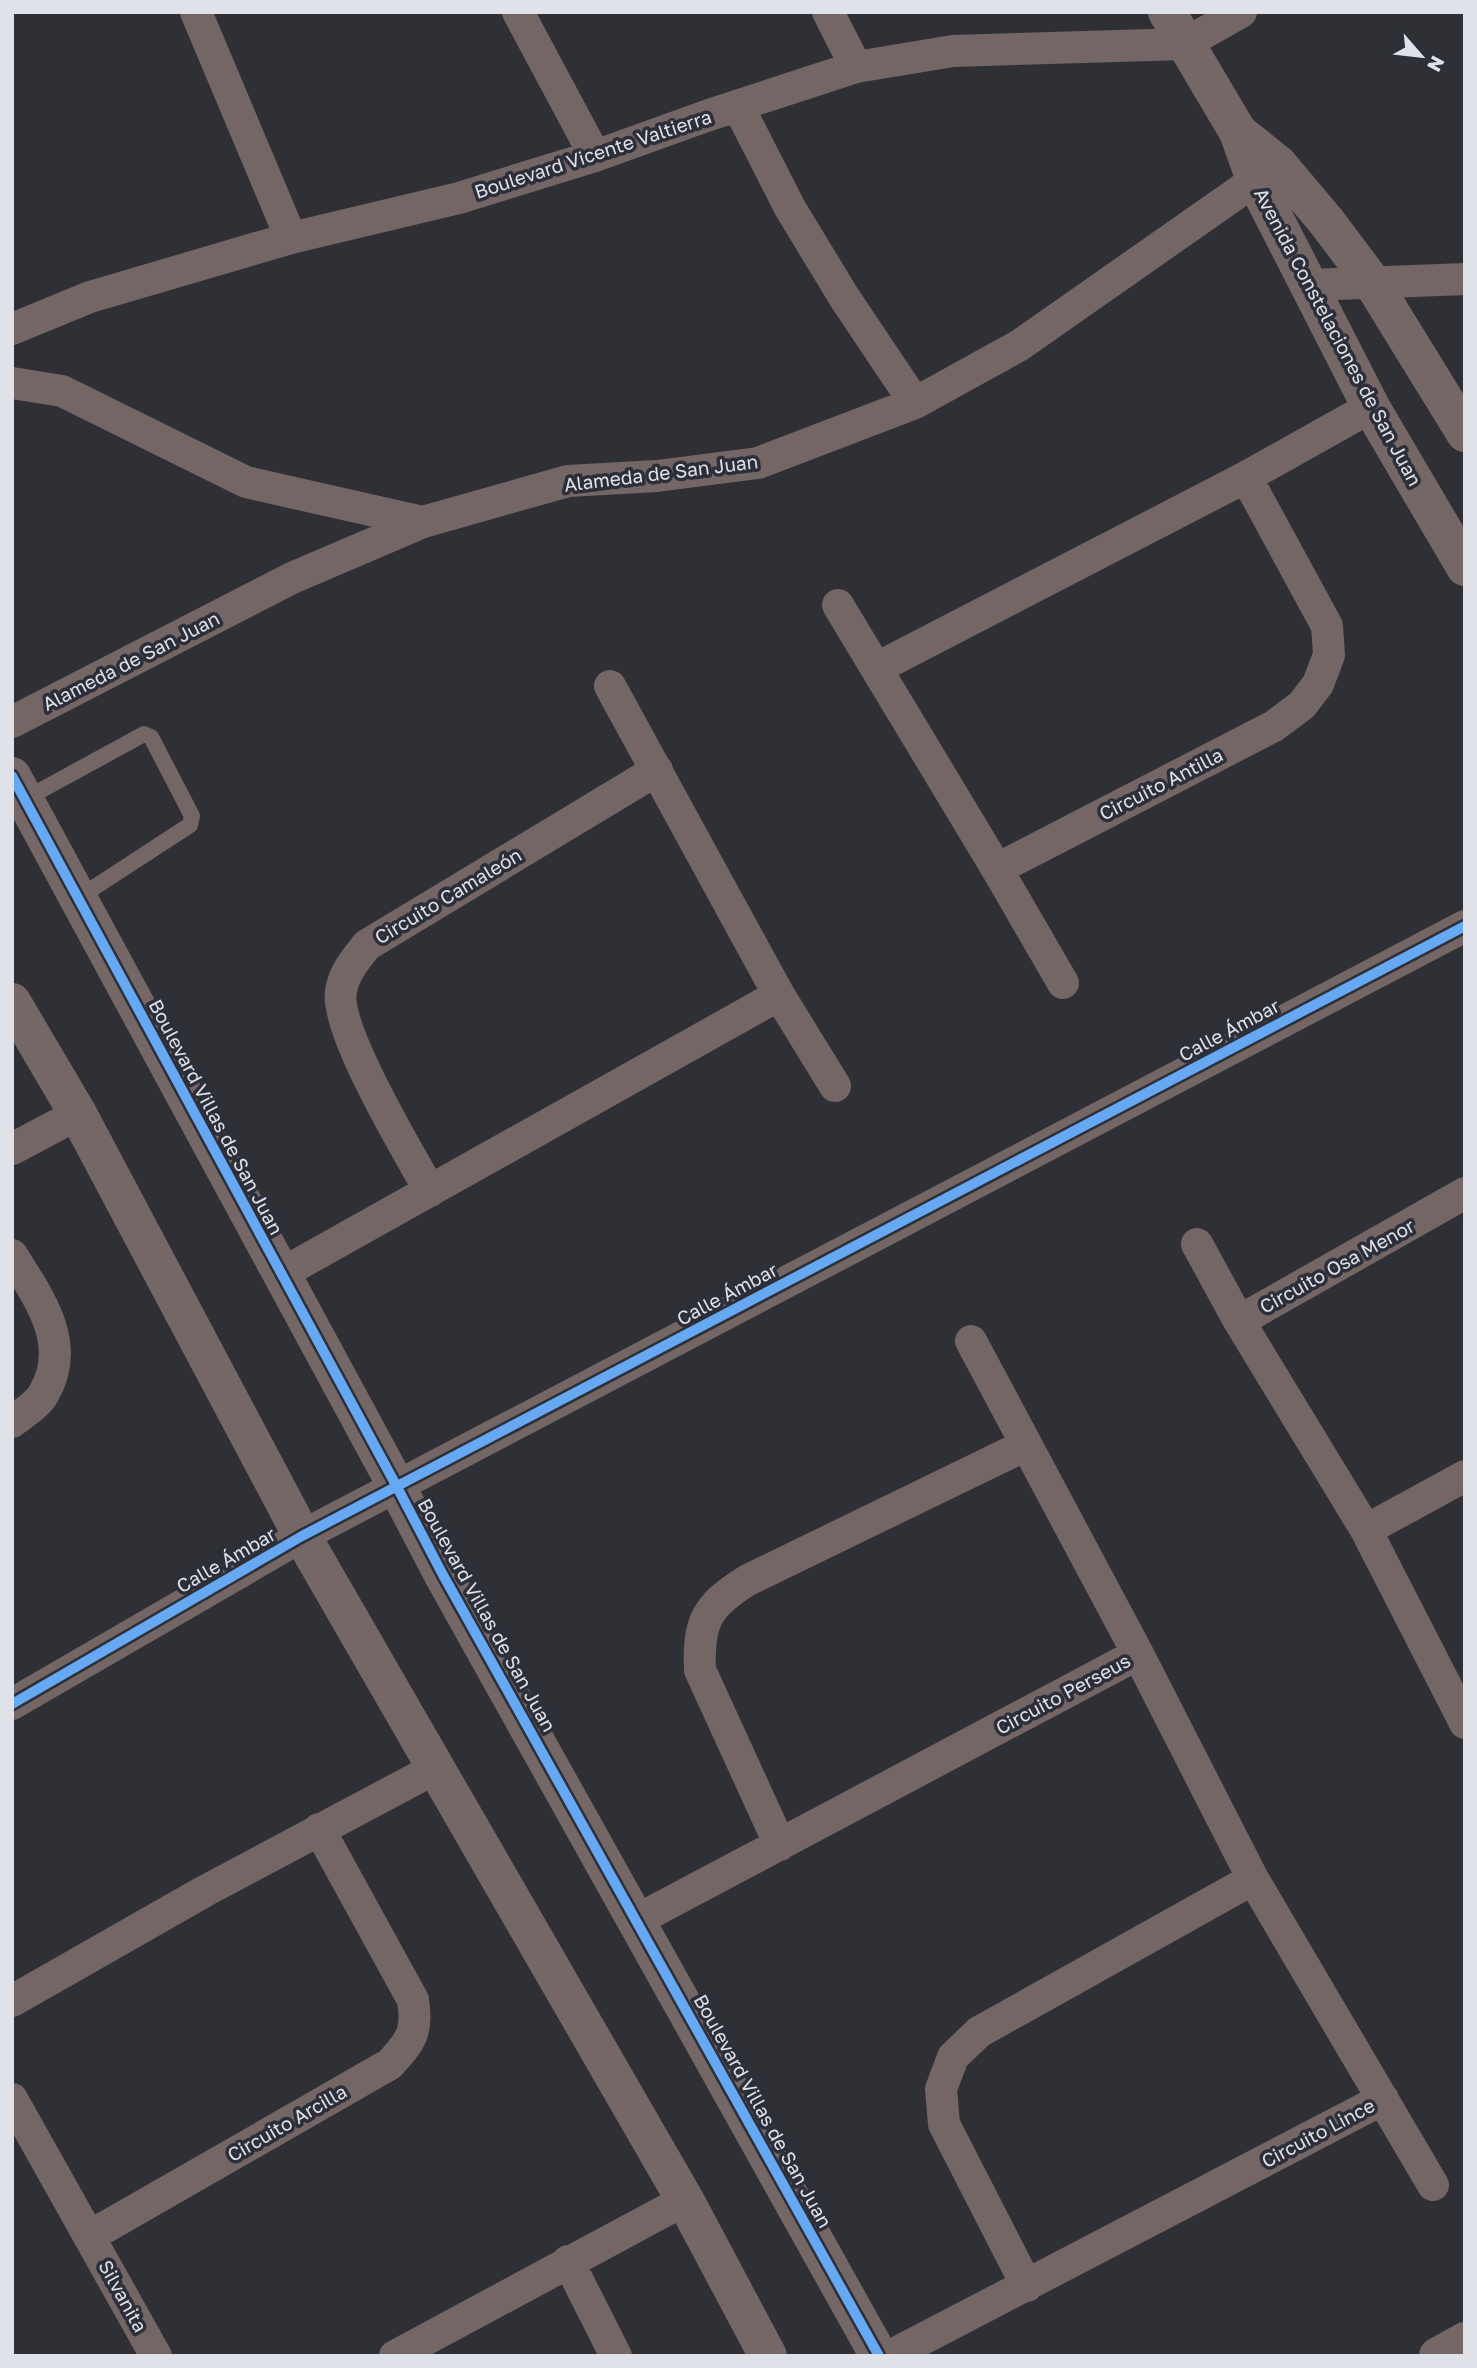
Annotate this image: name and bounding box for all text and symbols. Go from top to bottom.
north arrow [1386,21,1456,91]
text: N [1423,52,1450,76]
street label: Boulevard Vicente Valtierra [471,104,714,203]
street label: Avenida Constelaciones de San Juan [1250,184,1427,490]
street label: Alameda de San Juan [563,449,759,496]
street label: Alameda de San Juan [38,606,223,715]
street label: Circuito Antilla [1095,742,1226,825]
street label: Circuito Camaleón [370,843,525,948]
street label: Calle Ámbar [1174,993,1284,1066]
street label: Boulevard Villas de San Juan [144,995,288,1238]
street label: Circuito Osa Menor [1255,1213,1419,1318]
street label: Calle Ámbar [672,1257,782,1330]
street label: Boulevard Villas de San Juan [414,1494,561,1736]
street label: Calle Ámbar [172,1522,280,1597]
street label: Circuito Perseus [991,1648,1134,1739]
street label: Boulevard Villas de San Juan [690,1990,837,2232]
street label: Circuito Arcilla [223,2079,351,2166]
street label: Circuito Lince [1257,2093,1378,2172]
street label: Silvanita [94,2256,153,2336]

